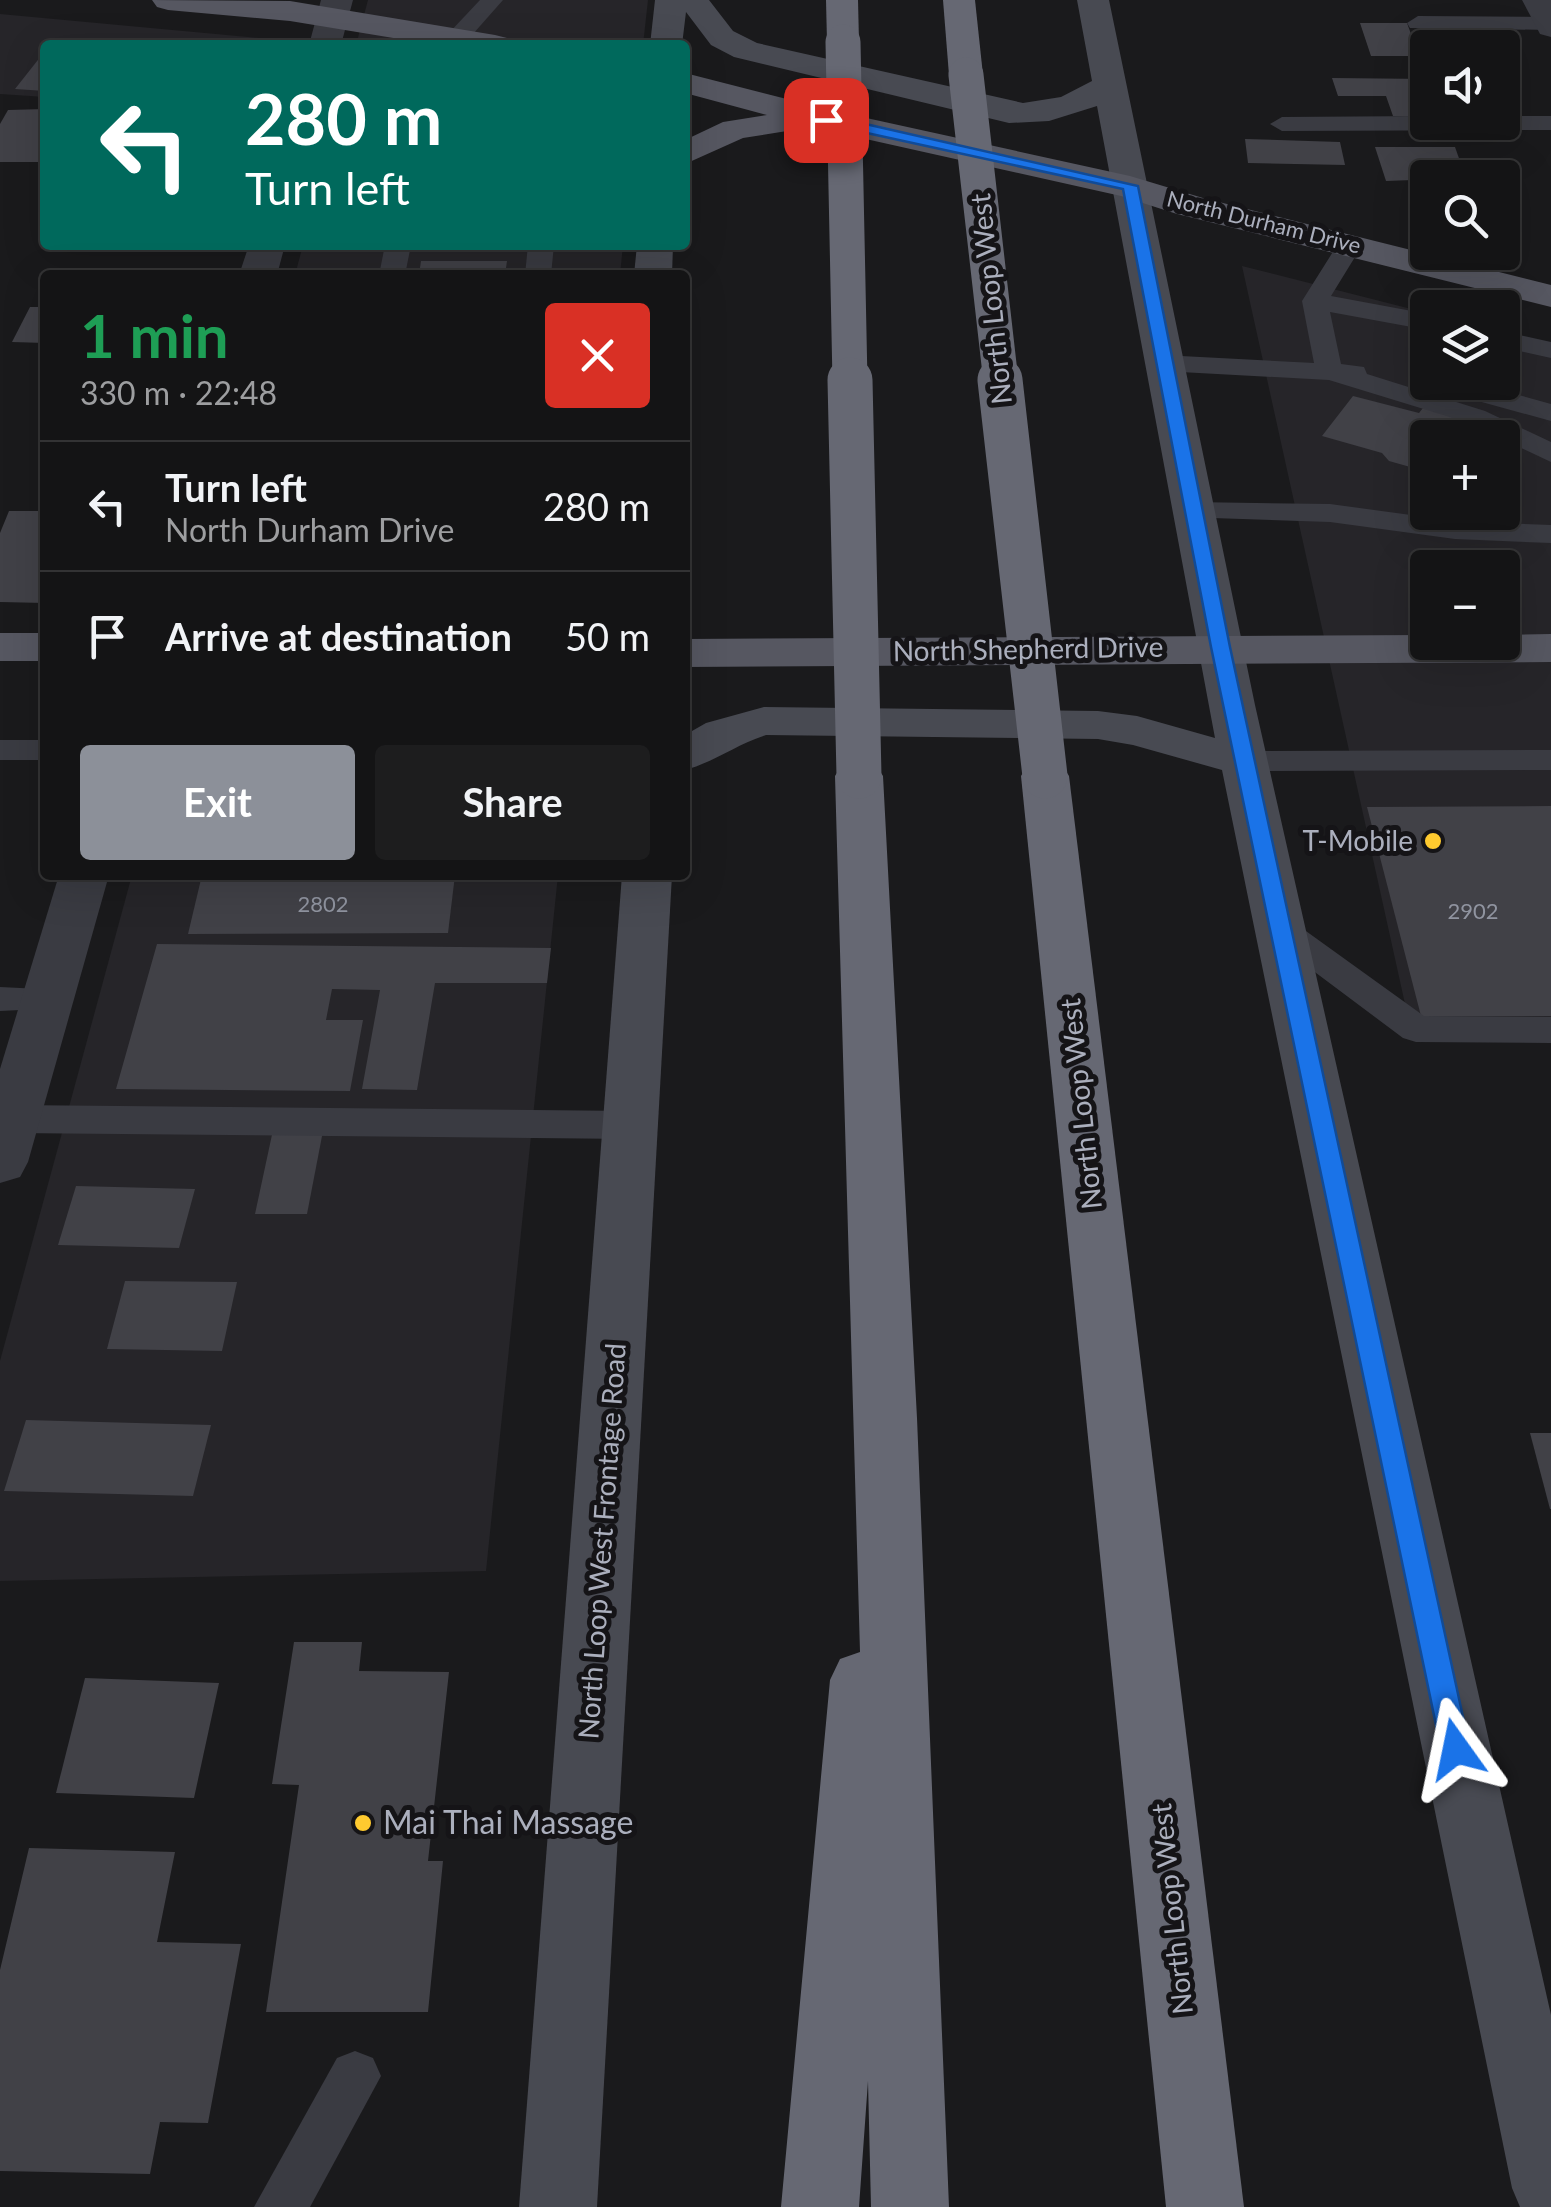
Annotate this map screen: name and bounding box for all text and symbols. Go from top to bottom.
map controls [1410,30,1520,660]
button: sound [1410,30,1520,140]
text: 280 m [245,76,442,160]
pin [784,78,869,163]
icon: left [80,80,210,210]
icon: arrive [799,93,854,148]
button: search [1410,160,1520,270]
text: Turn left [245,161,410,215]
street label: North Durham Drive [1164,184,1364,259]
street label: North Loop West [962,192,1018,406]
button: layers [1410,290,1520,400]
text: 1 min [80,299,229,371]
button: close [545,303,650,408]
text: 330 m · 22:48 [80,373,277,412]
button: + [1410,420,1520,530]
text: Turn left [165,464,307,510]
icon: left [80,479,135,534]
text: 280 m [543,483,650,529]
text: North Durham Drive [165,510,454,549]
button: − [1410,550,1520,660]
icon: arrive [80,609,135,664]
text: Arrive at destination [165,613,512,659]
text: 50 m [565,613,650,659]
street label: North Shepherd Drive [892,629,1164,667]
button: Exit [80,745,355,860]
button: Share [375,745,650,860]
place label: T-Mobile [1303,823,1413,857]
marker: T-Mobile [1422,830,1444,852]
house number: 2802 [297,890,349,917]
house number: 2902 [1447,897,1499,924]
street label: North Loop West [1052,997,1108,1211]
street label: North Loop West Frontage Road [570,1342,632,1740]
position arrow [1404,1697,1508,1801]
place label: Mai Thai Massage [383,1802,633,1841]
street label: North Loop West [1143,1802,1199,2016]
marker: Mai Thai Massage [352,1812,374,1834]

